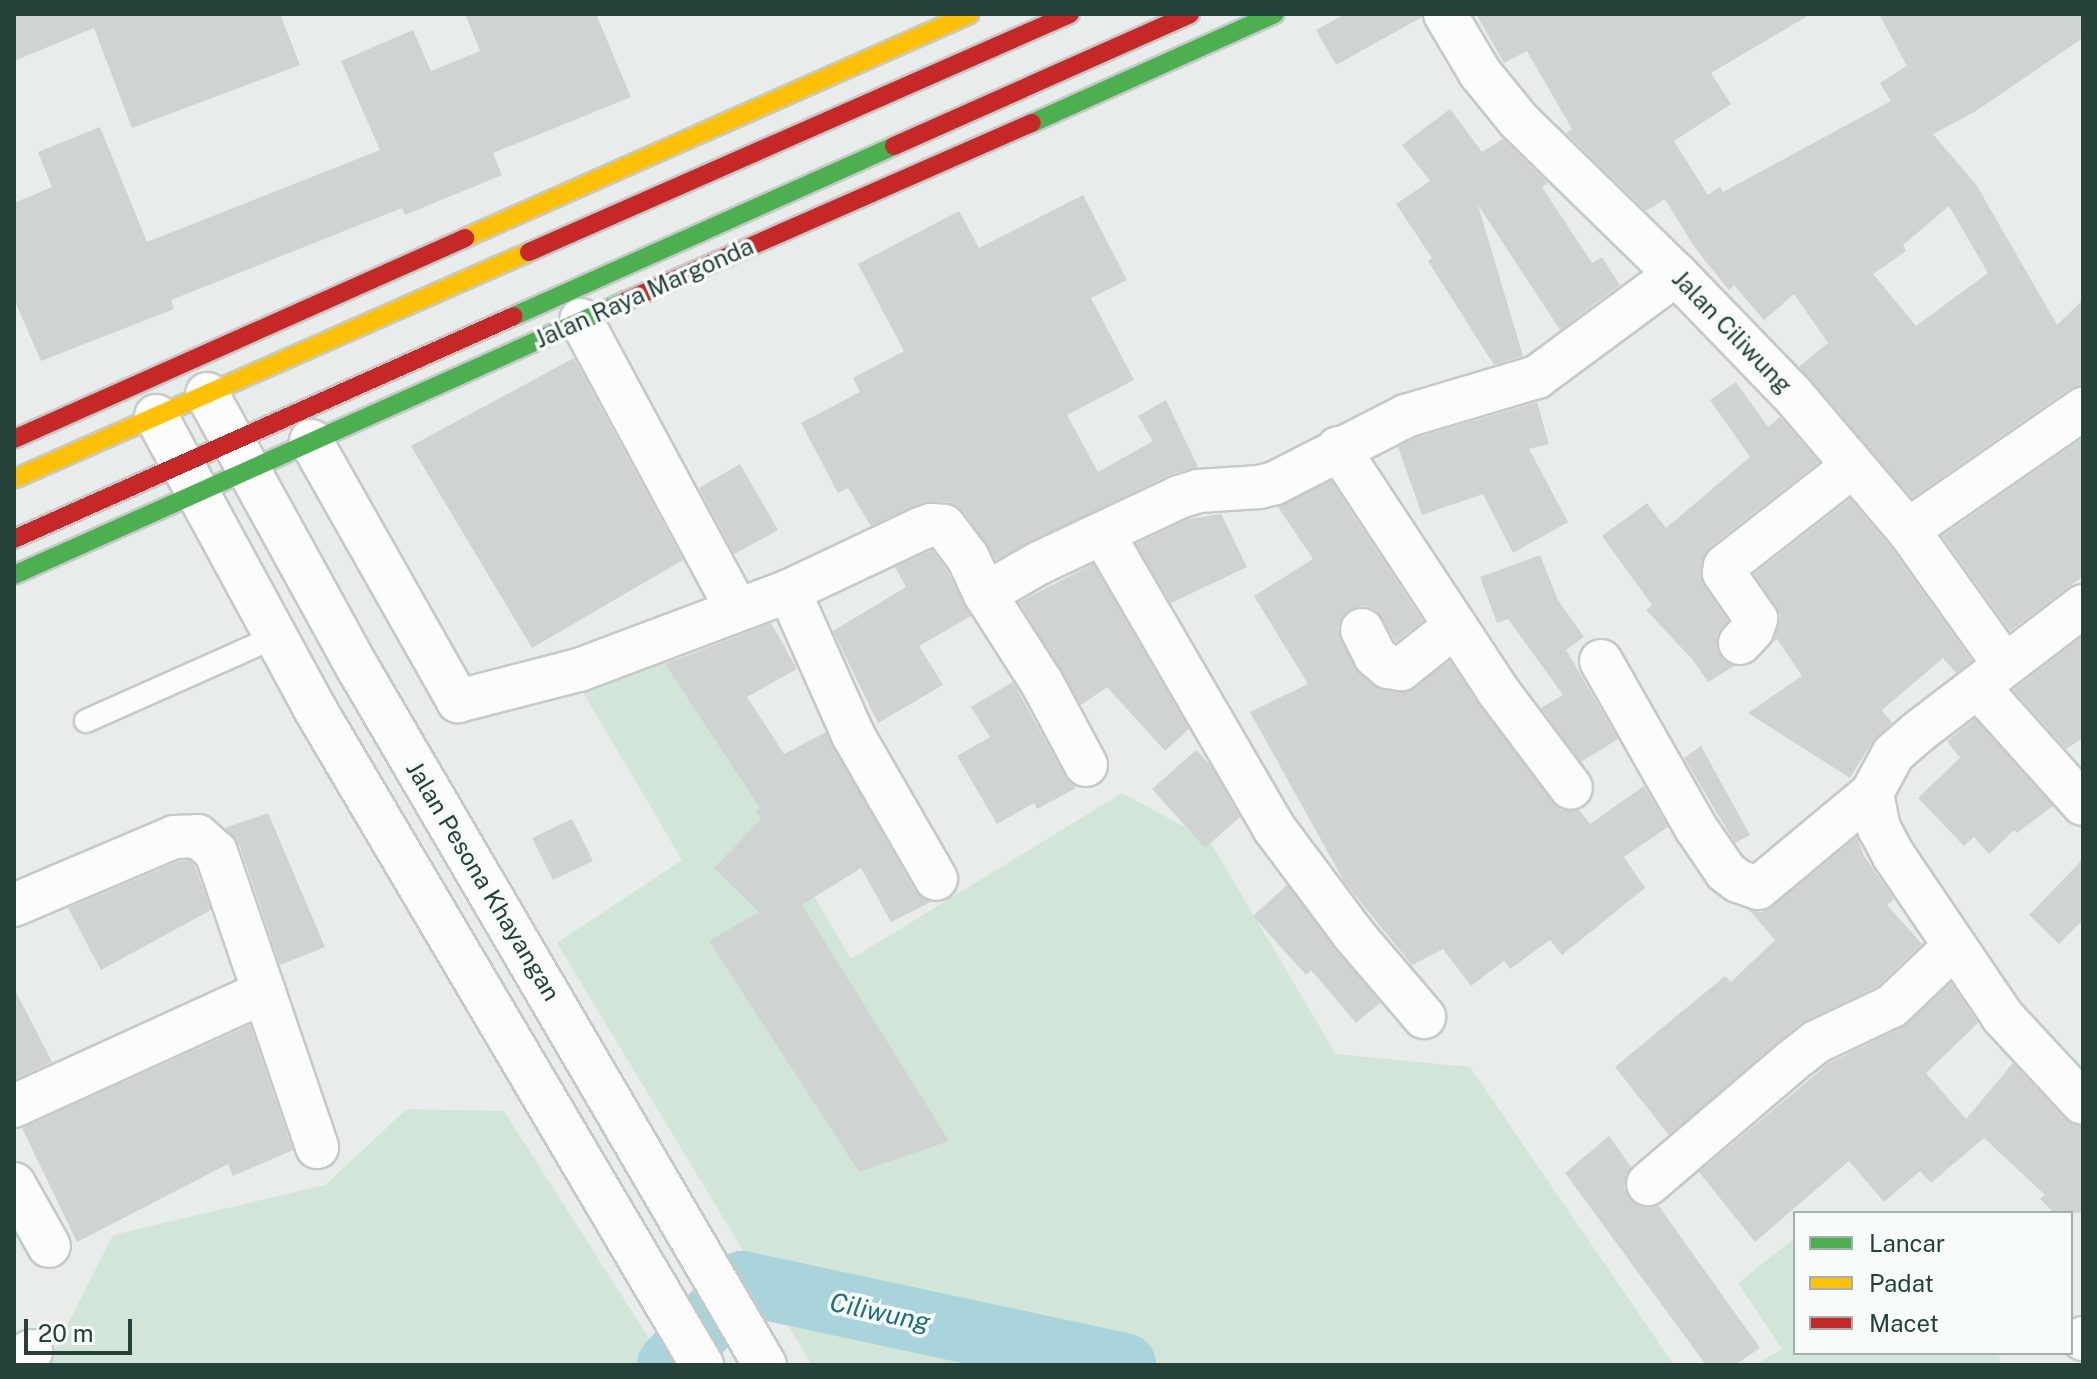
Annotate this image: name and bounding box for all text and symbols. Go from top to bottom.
street label: Jalan Raya Margonda [530,232,758,354]
street label: Jalan Ciliwung [1666,264,1798,400]
street label: Jalan Pesona Khayangan [400,756,566,1006]
legend [1793,1211,2073,1355]
text: Lancar [1869,1229,1945,1257]
text: Padat [1869,1269,1934,1297]
water label: Ciliwung [827,1286,933,1338]
scale bar [28,1303,136,1353]
text: Macet [1869,1309,1939,1337]
text: 20 m [38,1319,94,1347]

